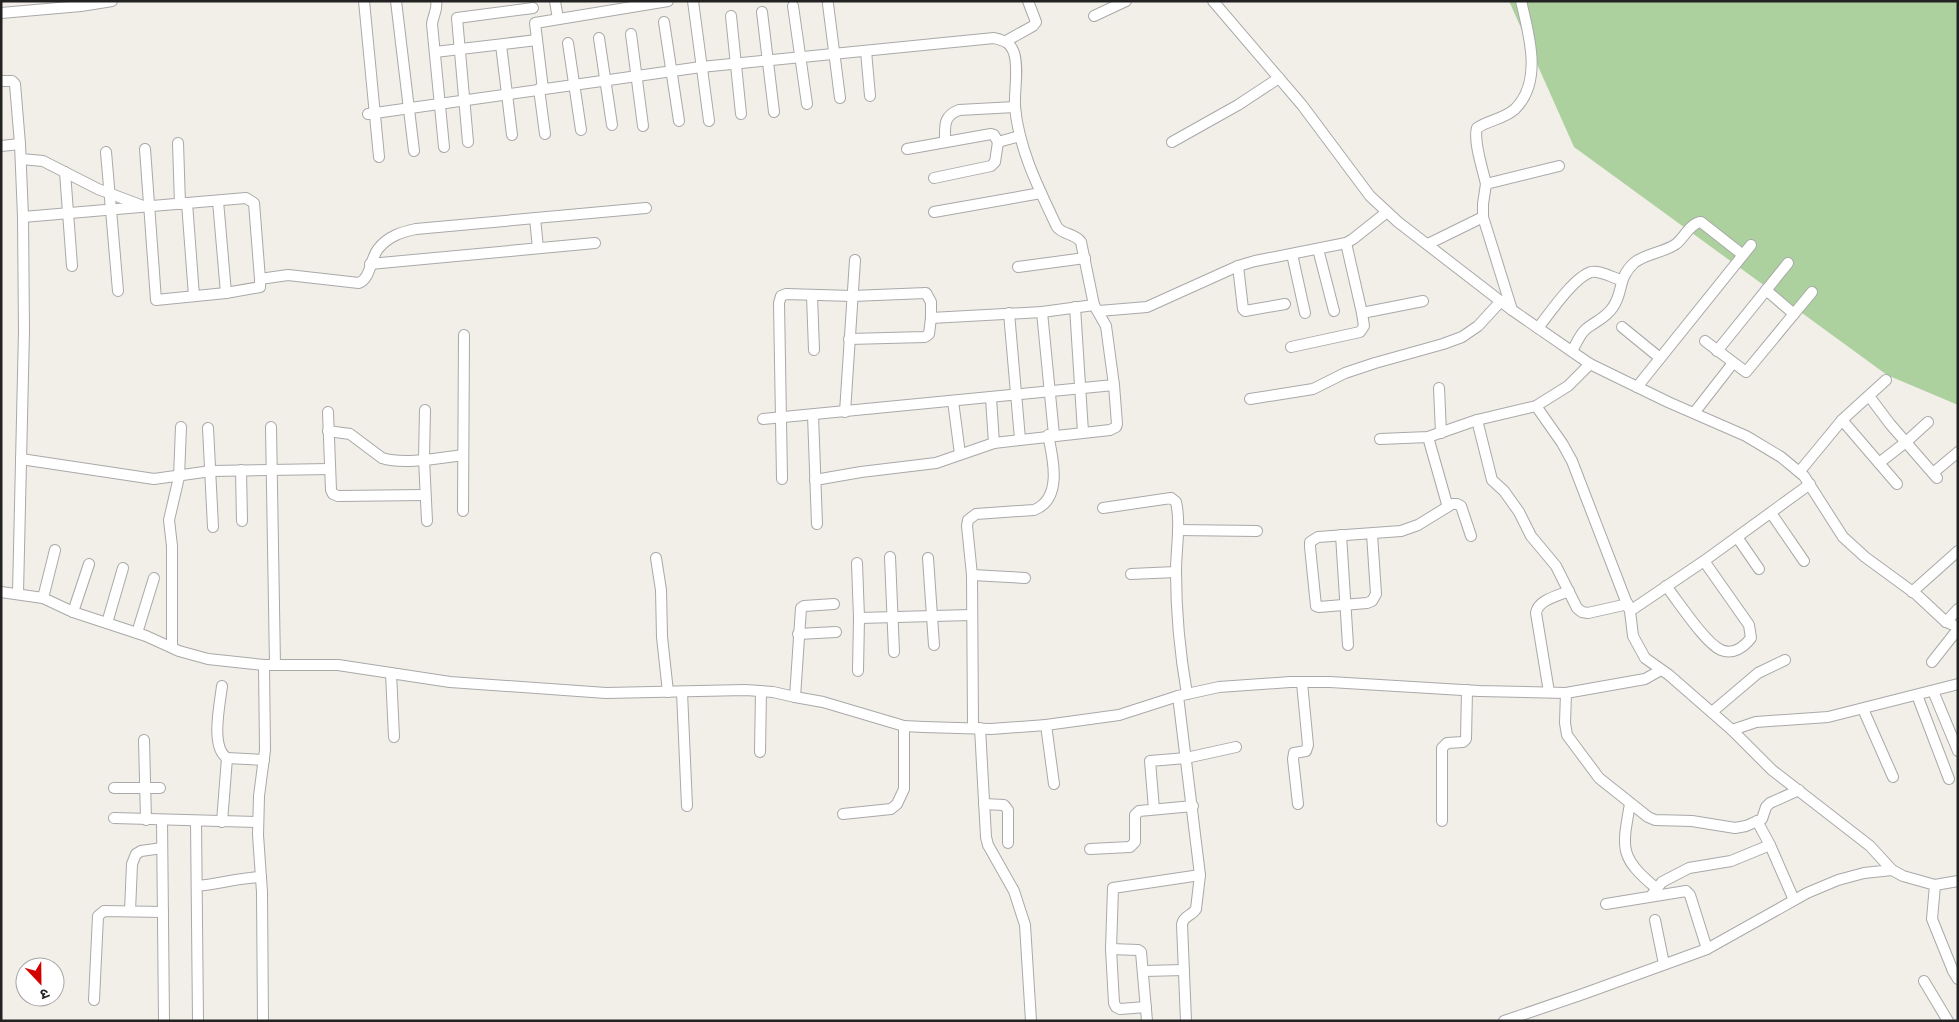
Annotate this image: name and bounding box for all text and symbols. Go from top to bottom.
north arrow [15,957,65,1007]
text: उ [37,985,52,1003]

